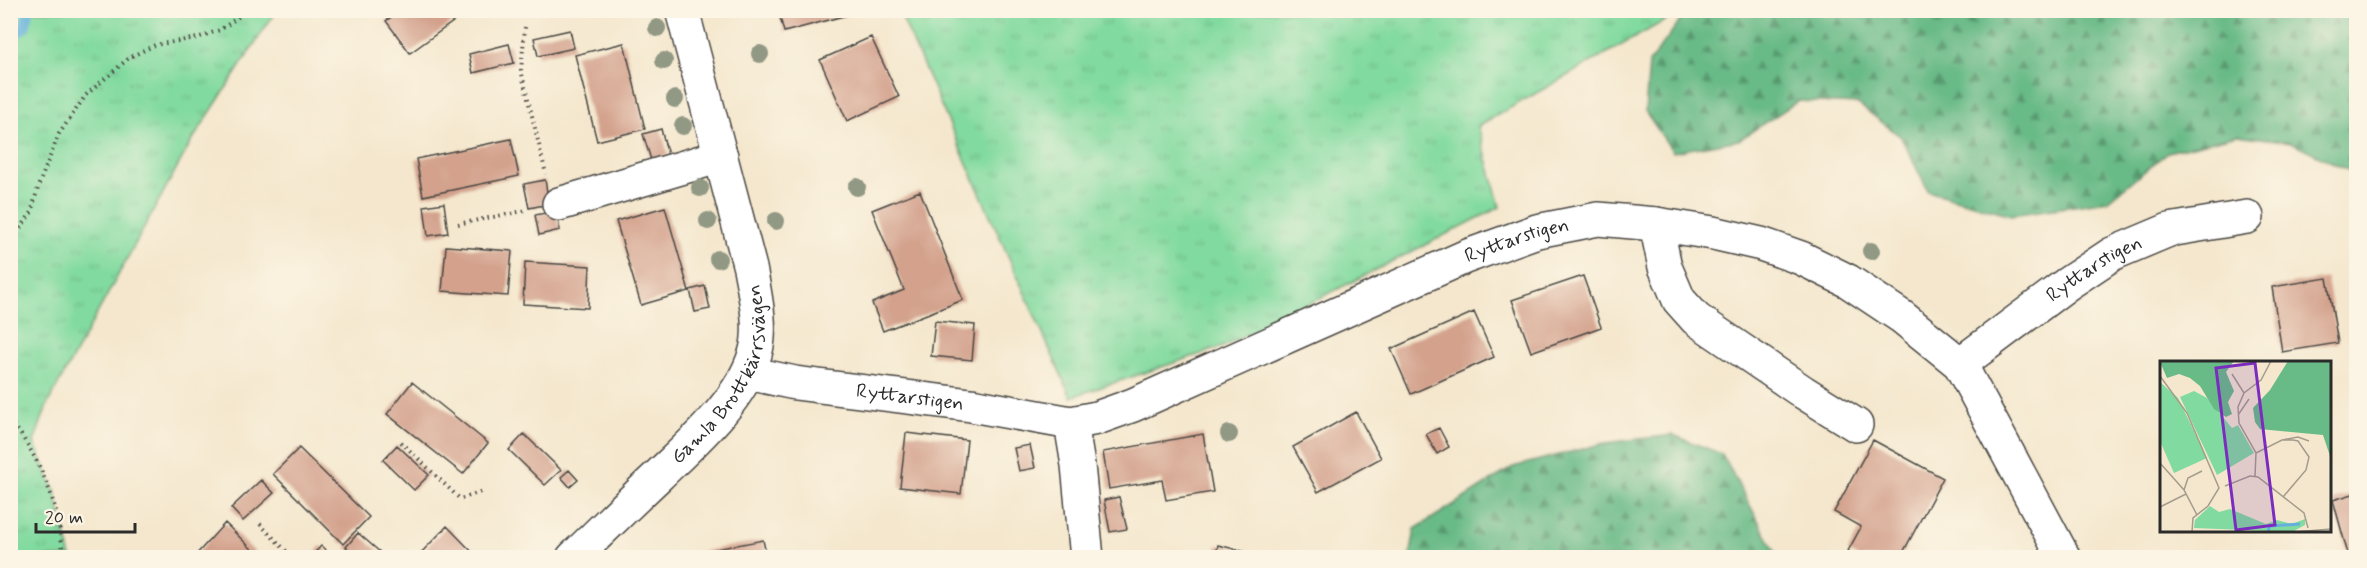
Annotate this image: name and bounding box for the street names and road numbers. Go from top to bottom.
street label: Ryttarstigen [1461,212,1571,269]
street label: Ryttarstigen [2041,229,2146,308]
street label: Gamla Brottkärrsvägen [665,283,772,470]
street label: Ryttarstigen [855,377,965,417]

